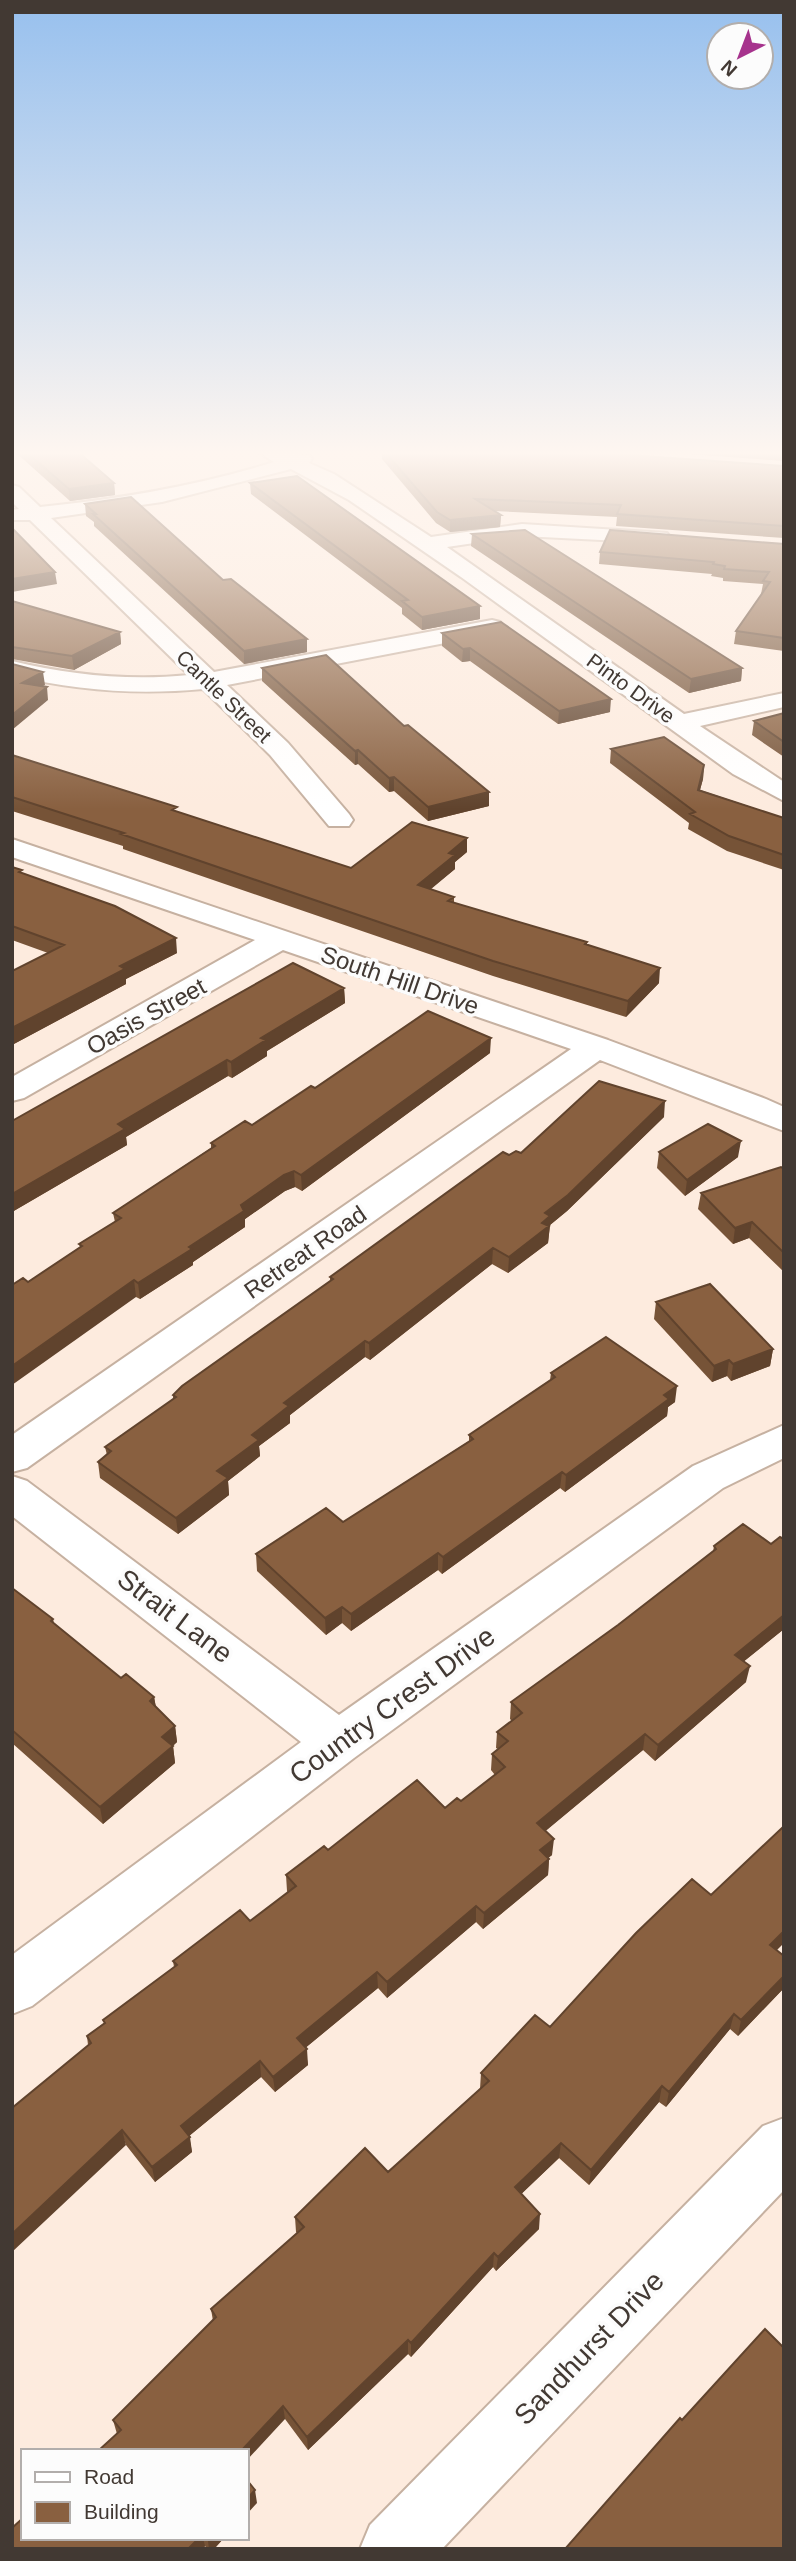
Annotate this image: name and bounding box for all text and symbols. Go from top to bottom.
north arrow [705,21,775,91]
text: N [717,56,741,81]
street label: Cantle Street [172,645,276,747]
street label: Pinto Drive [583,649,679,727]
street label: South Hill Drive [317,940,483,1020]
street label: Oasis Street [82,972,211,1060]
street label: Retreat Road [239,1200,371,1304]
street label: Strait Lane [112,1563,238,1669]
street label: Country Crest Drive [283,1620,501,1790]
street label: Sandhurst Drive [508,2265,670,2431]
legend [21,2449,248,2540]
text: Road [84,2465,134,2488]
text: Building [84,2500,159,2523]

